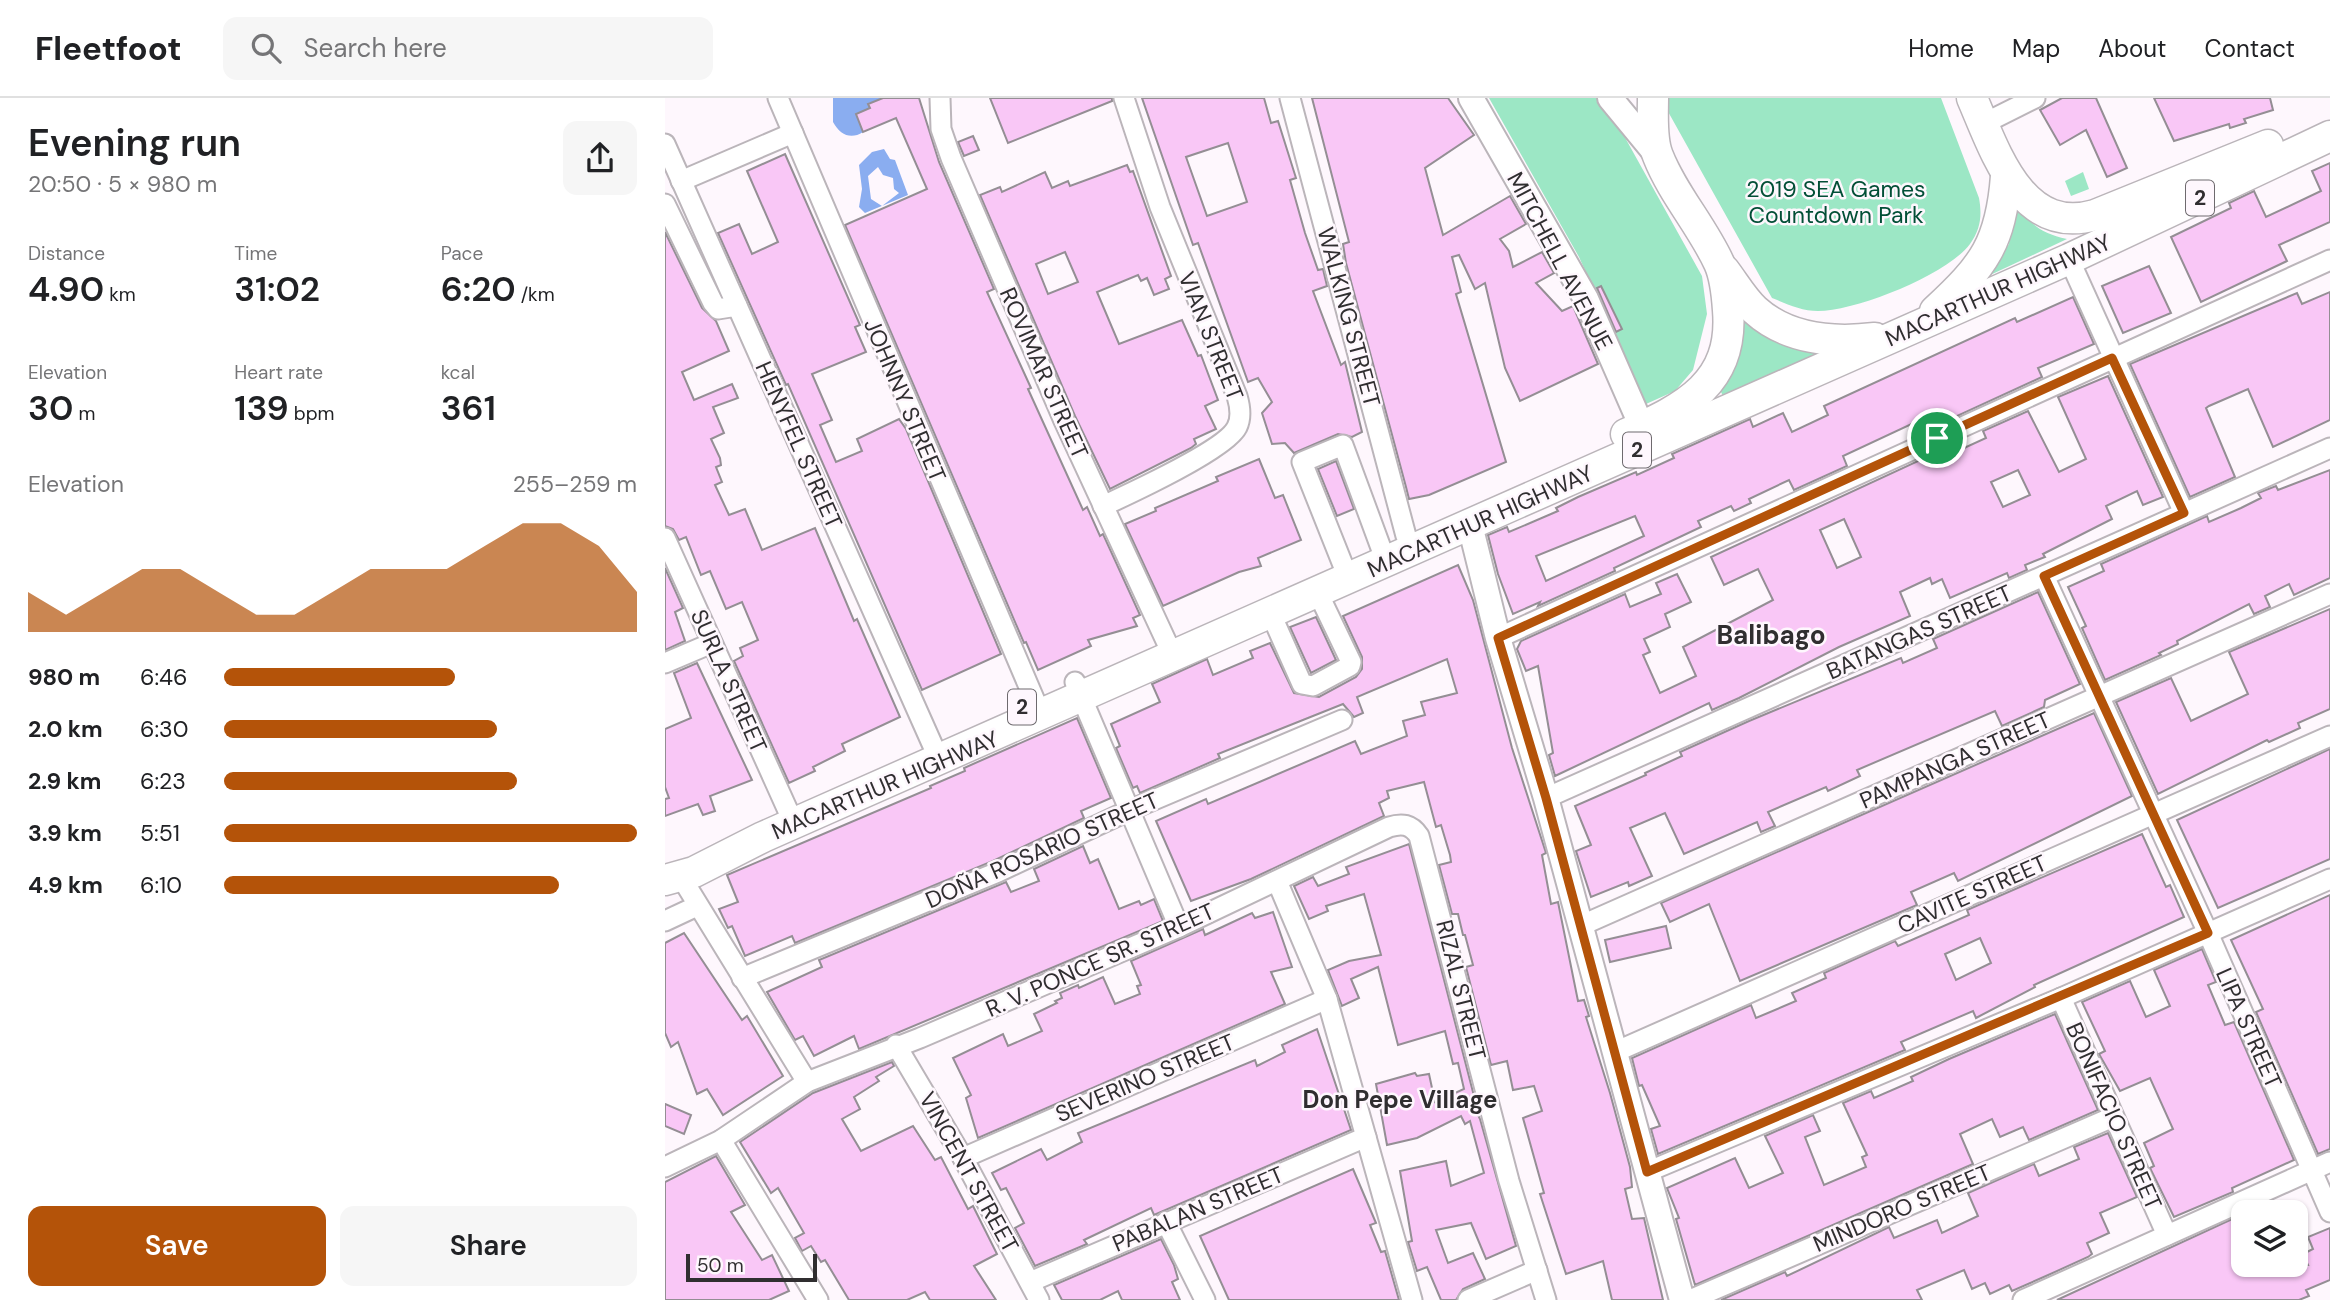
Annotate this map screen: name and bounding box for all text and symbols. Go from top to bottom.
search box [223,17,713,80]
text: Fleetfoot [35,27,181,70]
icon: search [247,29,285,67]
text: Search here [303,31,447,65]
text: Home [1908,33,1974,64]
text: Map [2012,33,2060,64]
text: About [2098,33,2167,64]
text: Contact [2205,33,2295,64]
text: Evening run [28,118,241,168]
button: share [563,121,637,195]
street label: MITCHELL AVENUE [1500,167,1620,355]
text: 20:50 · 5 × 980 m [28,169,217,199]
park label: 2019 SEA Games Countdown Park [1746,174,1926,230]
road number: 2 [2186,180,2214,216]
street label: WALKING STREET [1311,224,1387,410]
street label: MACARTHUR HIGHWAY [1881,227,2115,353]
text: Distance [28,241,105,266]
text: Time [234,241,277,266]
text: Pace [441,241,483,266]
text: 4.90 [28,266,104,312]
text: 31:02 [234,266,320,312]
text: 6:20 [441,266,516,312]
street label: VIAN STREET [1172,267,1251,405]
text: km [104,282,136,307]
text: /km [516,282,555,307]
street label: ROVIMAR STREET [993,283,1095,463]
street label: JOHNNY STREET [857,314,953,486]
street label: HENYFEL STREET [749,357,849,533]
text: Elevation [28,360,107,385]
text: Heart rate [234,360,323,385]
text: kcal [441,360,475,385]
text: 30 [28,385,73,431]
text: 139 [234,385,289,431]
text: 361 [441,385,496,431]
text: m [73,401,95,426]
text: bpm [289,401,335,426]
pin [1907,408,1967,468]
icon: arrive [1918,419,1956,457]
road number: 2 [1623,432,1651,468]
street label: MACARTHUR HIGHWAY [1363,458,1597,584]
text: Elevation [28,469,124,499]
text: 255–259 m [513,469,637,499]
street label: BATANGAS STREET [1822,578,2016,686]
street label: SURLA STREET [684,605,774,758]
district label: Balibago [1717,618,1826,652]
text: 980 m [28,662,100,692]
text: 6:46 [140,662,188,692]
road number: 2 [1008,690,1036,724]
street label: PAMPANGA STREET [1855,704,2055,816]
text: 2.0 km [28,714,103,744]
text: 6:30 [140,714,188,744]
street label: MACARTHUR HIGHWAY [767,724,1003,846]
text: 2.9 km [28,766,101,796]
text: 6:23 [140,766,186,796]
street label: DOÑA ROSARIO STREET [921,785,1163,915]
text: 3.9 km [28,818,102,848]
text: 5:51 [140,818,180,848]
street label: CAVITE STREET [1893,848,2051,940]
text: 4.9 km [28,870,103,900]
text: 6:10 [140,870,182,900]
street label: R. V. PONCE SR. STREET [981,896,1219,1024]
street label: RIZAL STREET [1429,917,1493,1063]
street label: LIPA STREET [2209,963,2289,1093]
street label: BONIFACIO STREET [2059,1018,2169,1215]
street label: SEVERINO STREET [1051,1027,1239,1129]
district label: Don Pepe Village [1302,1084,1498,1115]
street label: VINCENT STREET [912,1086,1026,1258]
street label: MINDORO STREET [1809,1157,1996,1259]
street label: PABALAN STREET [1108,1159,1288,1259]
map controls [2231,1200,2308,1277]
button: layers [2231,1200,2308,1277]
button: Save [28,1206,326,1286]
button: Share [340,1206,637,1286]
scale bar [686,1251,817,1283]
text: 50 m [697,1253,744,1278]

